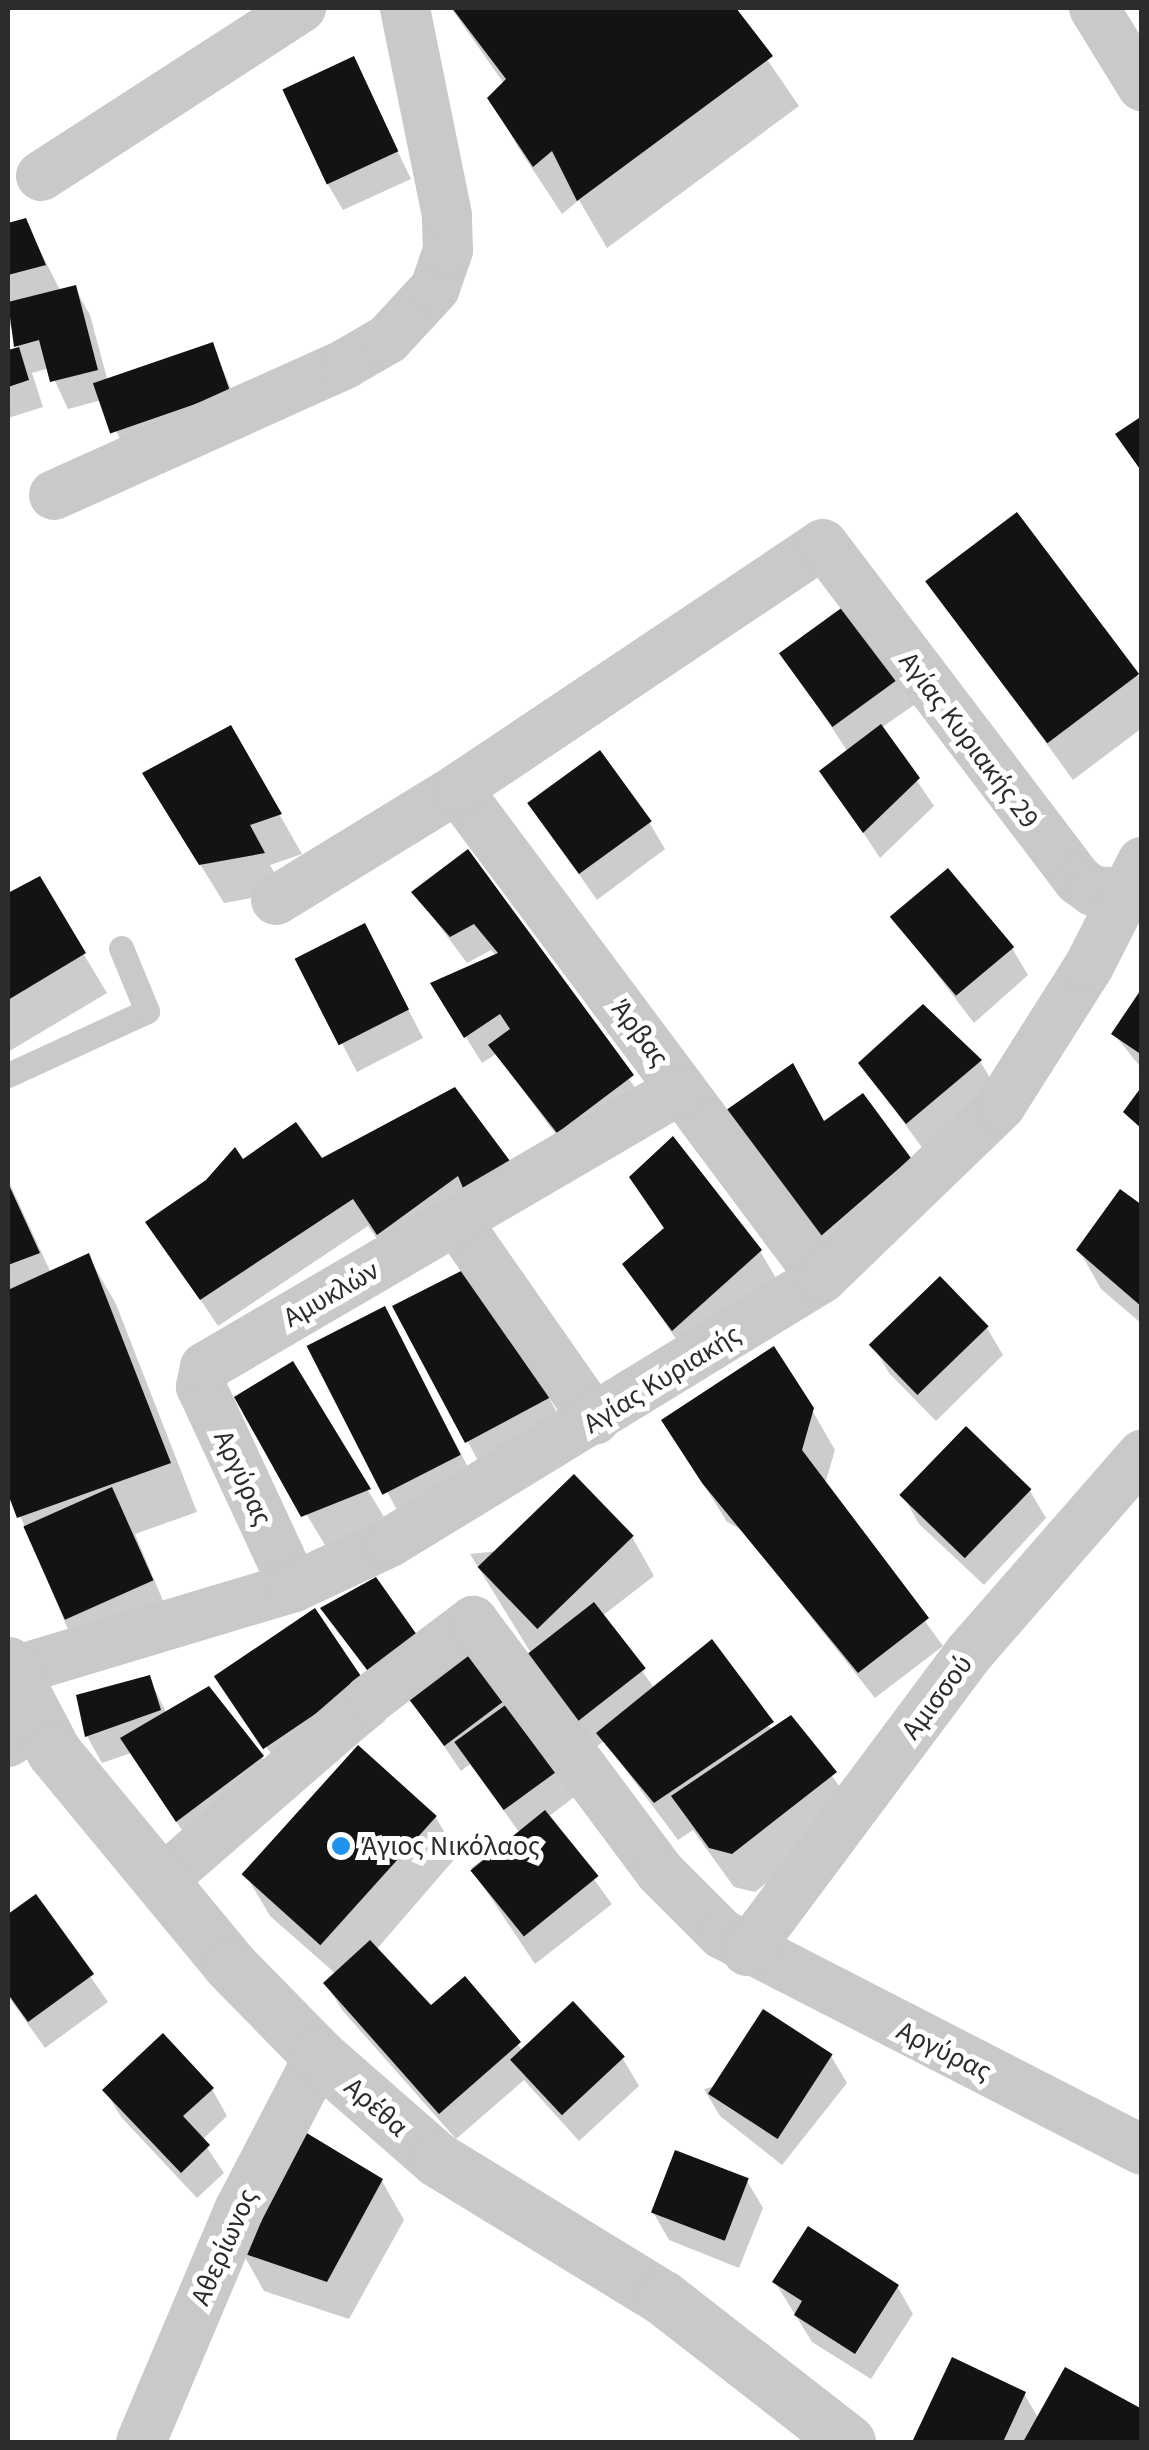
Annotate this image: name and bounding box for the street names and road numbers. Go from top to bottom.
street label: Αγίας Κυριακής 29 [892,645,1046,835]
street label: Άρβας [604,993,676,1073]
street label: Αμυκλών [277,1253,385,1335]
street label: Αγίας Κυριακής [577,1317,747,1441]
street label: Αργύρας [206,1425,280,1531]
street label: Αμισσού [894,1648,980,1746]
street label: Αργύρας [891,2014,997,2088]
street label: Αρέθα [337,2070,415,2144]
street label: Αθερίωνος [183,2184,265,2310]

